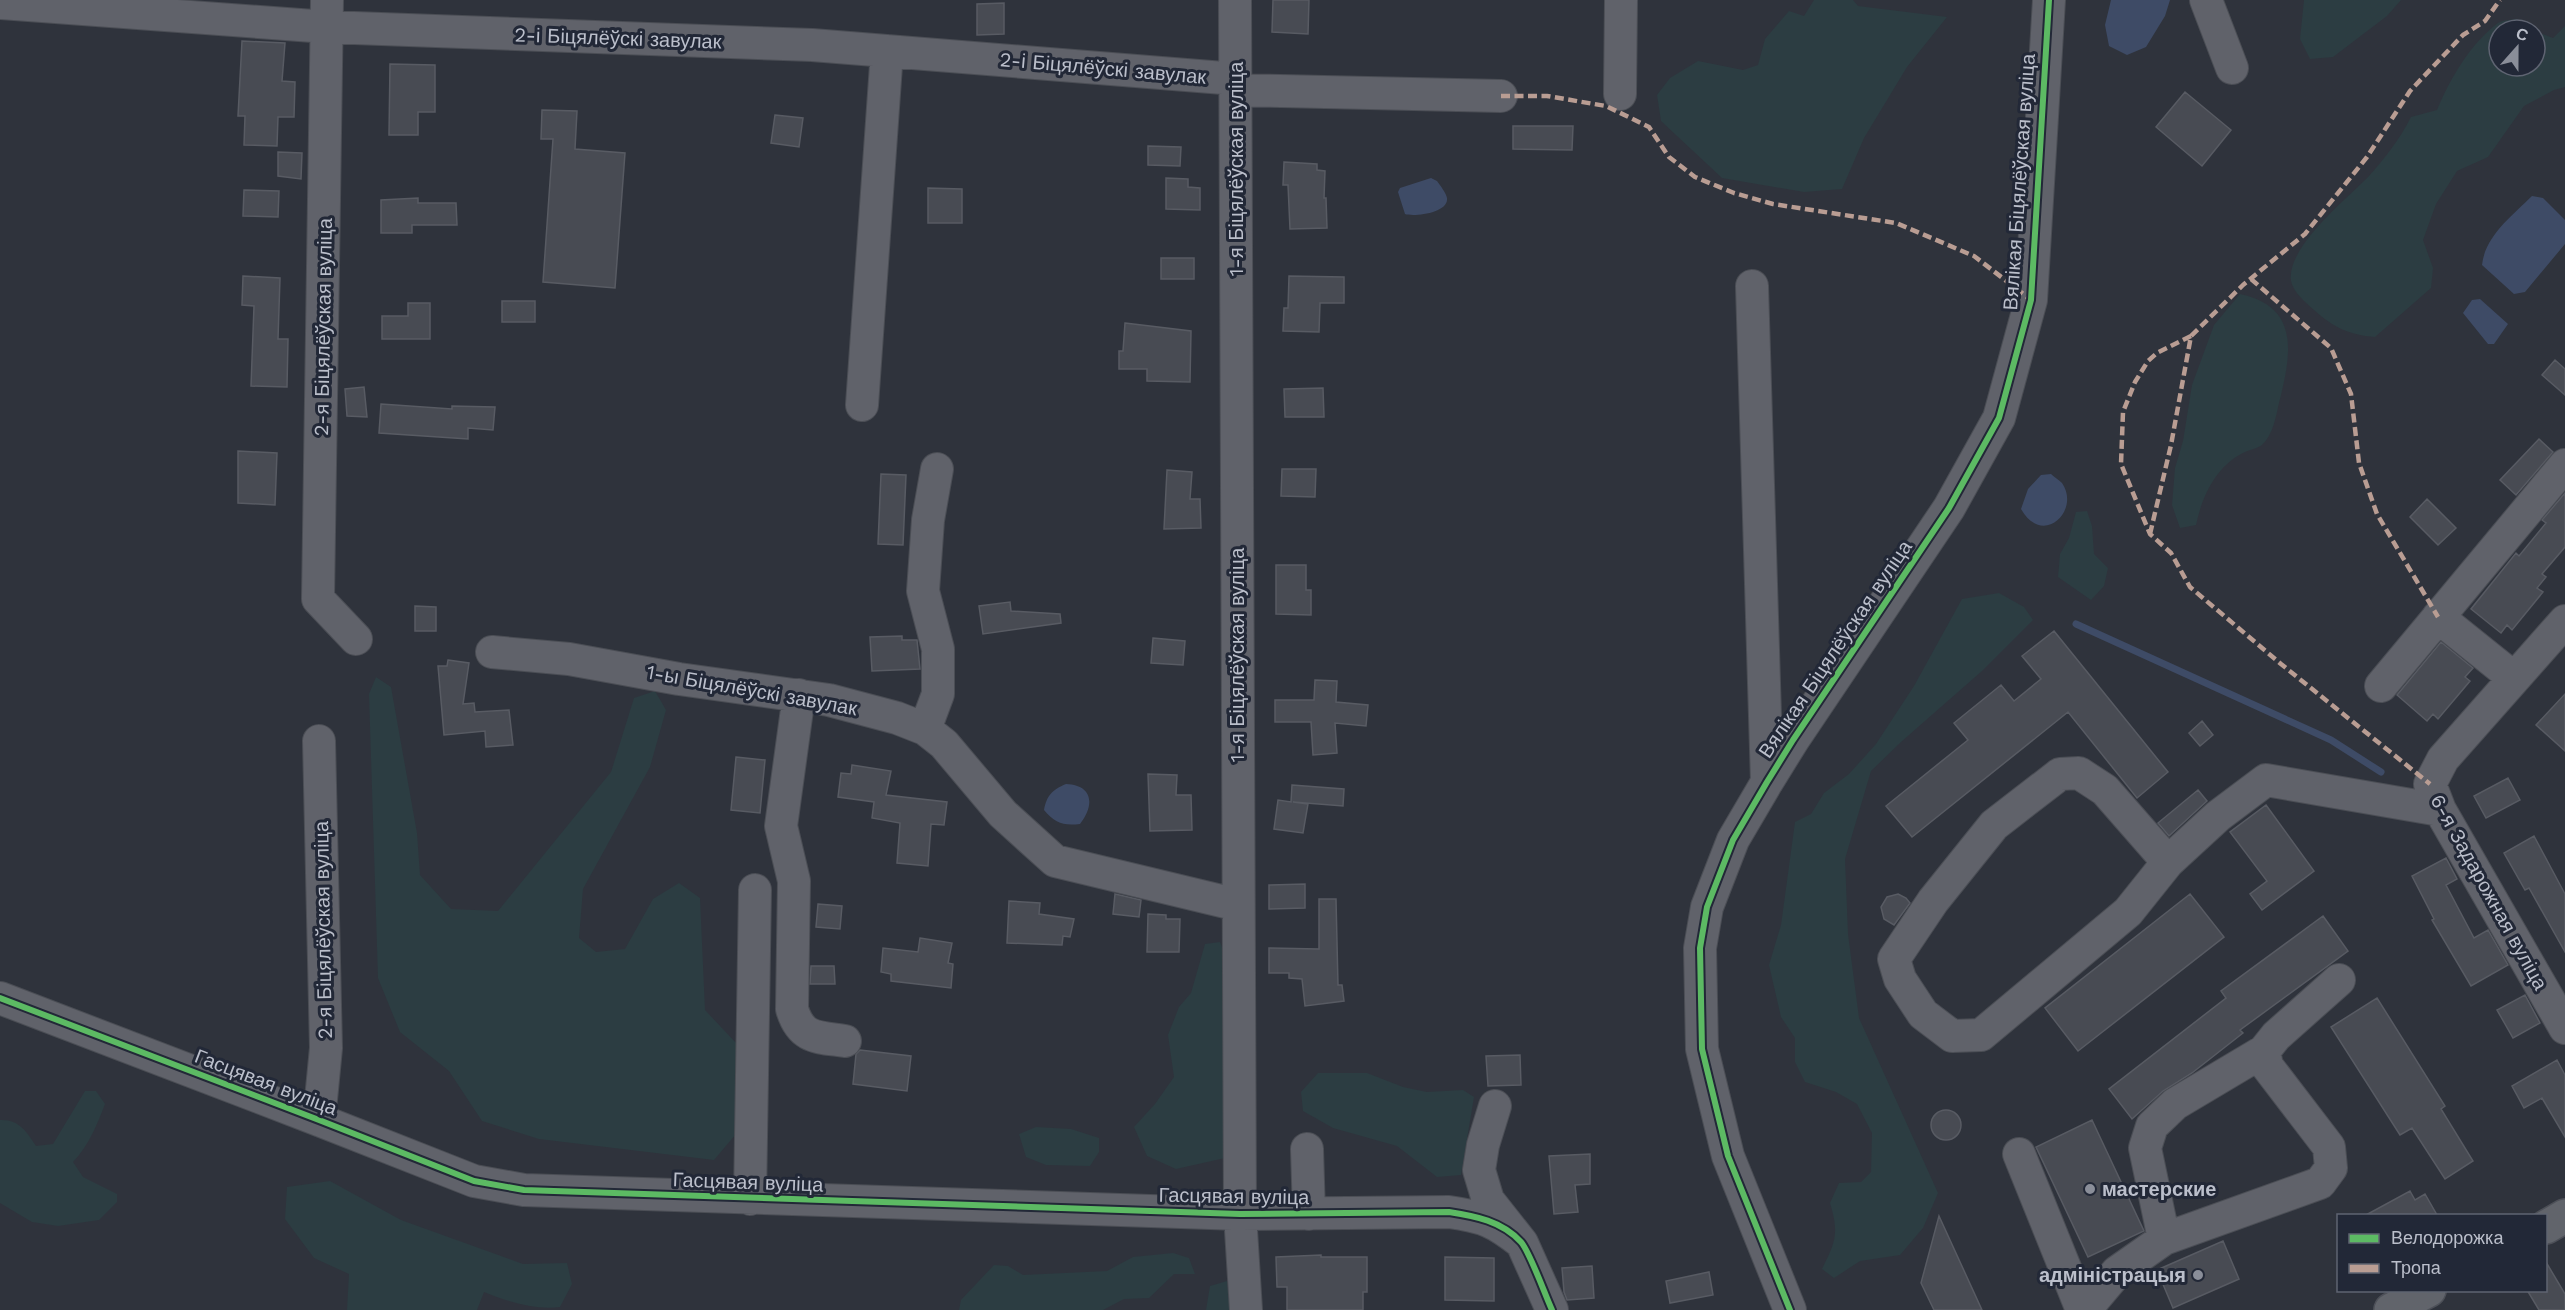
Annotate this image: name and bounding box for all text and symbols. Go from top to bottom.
north arrow [2487,18,2547,78]
street label: 2-і Біцялёўскі завулак [514,22,722,54]
text: С [2513,24,2531,46]
street label: 2-і Біцялёўскі завулак [999,47,1207,89]
street label: Вялікая Біцялёўская вуліца [1998,52,2040,311]
street label: 1-я Біцялёўская вуліца [1224,61,1248,276]
street label: 2-я Біцялёўская вуліца [309,217,337,436]
street label: Вялікая Біцялёўская вуліца [1753,535,1917,762]
street label: 1-я Біцялёўская вуліца [1225,547,1249,762]
street label: 1-ы Біцялёўскі завулак [645,660,859,720]
street label: 6-я Задарожная вуліца [2425,790,2553,995]
street label: 2-я Біцялёўская вуліца [309,820,337,1039]
street label: Гасцявая вуліца [191,1044,341,1121]
street label: Гасцявая вуліца [672,1167,825,1197]
place label: мастерские [2102,1177,2216,1201]
marker: мастерские [2083,1182,2097,1196]
street label: Гасцявая вуліца [1158,1183,1310,1209]
legend [2337,1214,2547,1292]
text: Велодорожка [2391,1227,2504,1248]
text: Тропа [2391,1257,2442,1278]
place label: адміністрацыя [2039,1263,2186,1287]
marker: адміністрацыя [2191,1268,2205,1282]

